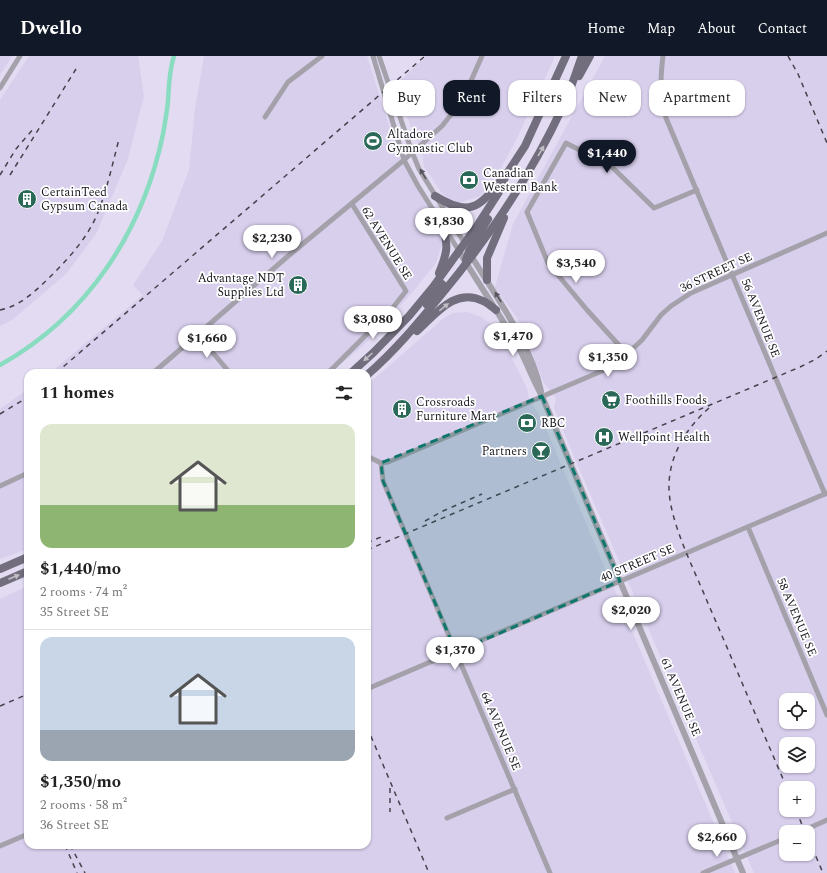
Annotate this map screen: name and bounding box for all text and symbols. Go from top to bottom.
text: Dwello [20,14,82,43]
text: Home [587,18,625,39]
text: Map [647,18,675,39]
text: About [697,18,736,39]
text: Contact [758,18,807,39]
chip: Buy [383,80,435,116]
chip: Rent [443,80,500,116]
chip: Filters [508,80,576,116]
chip: New [584,80,641,116]
chip: Apartment [649,80,745,116]
place label: Altadore Gymnastic Club [387,125,473,158]
sports icon: Altadore Gymnastic Club [362,130,384,152]
pin: $1,440 [574,140,640,174]
text: $1,440 [587,143,627,163]
one-way arrow [537,145,544,157]
place label: Canadian Western Bank [483,164,558,197]
one-way arrow [419,169,426,180]
bank icon: Canadian Western Bank [458,169,480,191]
place label: CertainTeed Gypsum Canada [41,183,128,216]
building icon: CertainTeed Gypsum Canada [16,188,38,210]
street label: 62 AVENUE SE [356,203,417,284]
pin: $1,830 [411,208,477,242]
text: $1,830 [424,211,464,231]
pin: $2,230 [239,225,305,259]
text: $2,230 [252,228,292,248]
street label: 36 STREET SE [677,247,756,298]
pin: $3,540 [543,250,609,284]
text: $3,540 [556,253,596,273]
place label: Advantage NDT Supplies Ltd [198,269,284,302]
building icon: Advantage NDT Supplies Ltd [287,274,309,296]
street label: 56 AVENUE SE [736,276,785,361]
one-way arrow [494,291,501,303]
one-way arrow [438,302,449,311]
pin: $3,080 [340,306,406,340]
text: $3,080 [353,309,393,329]
pin: $1,470 [480,323,546,357]
pin: $1,660 [174,325,240,359]
text: $1,470 [493,326,533,346]
text: $1,660 [187,328,227,348]
pin: $1,350 [575,344,641,378]
text: $1,350 [588,347,628,367]
one-way arrow [363,352,374,361]
text: 11 homes [40,380,114,406]
icon: filters [333,382,355,404]
supermarket icon: Foothills Foods [600,389,622,411]
place label: Foothills Foods [625,391,707,410]
place label: Crossroads Furniture Mart [416,393,496,426]
building icon: Crossroads Furniture Mart [391,398,413,420]
bank icon: RBC [516,412,538,434]
place label: RBC [541,414,566,433]
hospital icon: Wellpoint Health [593,426,615,448]
place label: Wellpoint Health [618,428,710,447]
bar icon: Partners [530,440,552,462]
place label: Partners [482,442,527,461]
icon: home [162,450,234,522]
street label: 40 STREET SE [597,539,677,588]
text: $1,440/mo [40,556,121,582]
one-way arrow [8,573,20,580]
street label: 58 AVENUE SE [771,575,822,659]
text: 2 rooms · 74 m² [40,582,127,602]
pin: $2,020 [598,597,664,631]
text: $2,020 [611,600,651,620]
text: 35 Street SE [40,602,109,622]
pin: $1,370 [422,637,488,671]
text: $1,370 [435,640,475,660]
street label: 61 AVENUE SE [655,655,706,739]
icon: home [162,663,234,735]
street label: 64 AVENUE SE [475,689,526,773]
map controls [779,693,815,861]
button: locate [779,693,815,729]
button: layers [779,737,815,773]
text: $1,350/mo [40,769,121,795]
button: + [779,781,815,817]
text: 2 rooms · 58 m² [40,795,127,815]
text: 36 Street SE [40,815,109,835]
pin: $2,660 [684,824,750,858]
button: − [779,825,815,861]
text: $2,660 [697,827,737,847]

